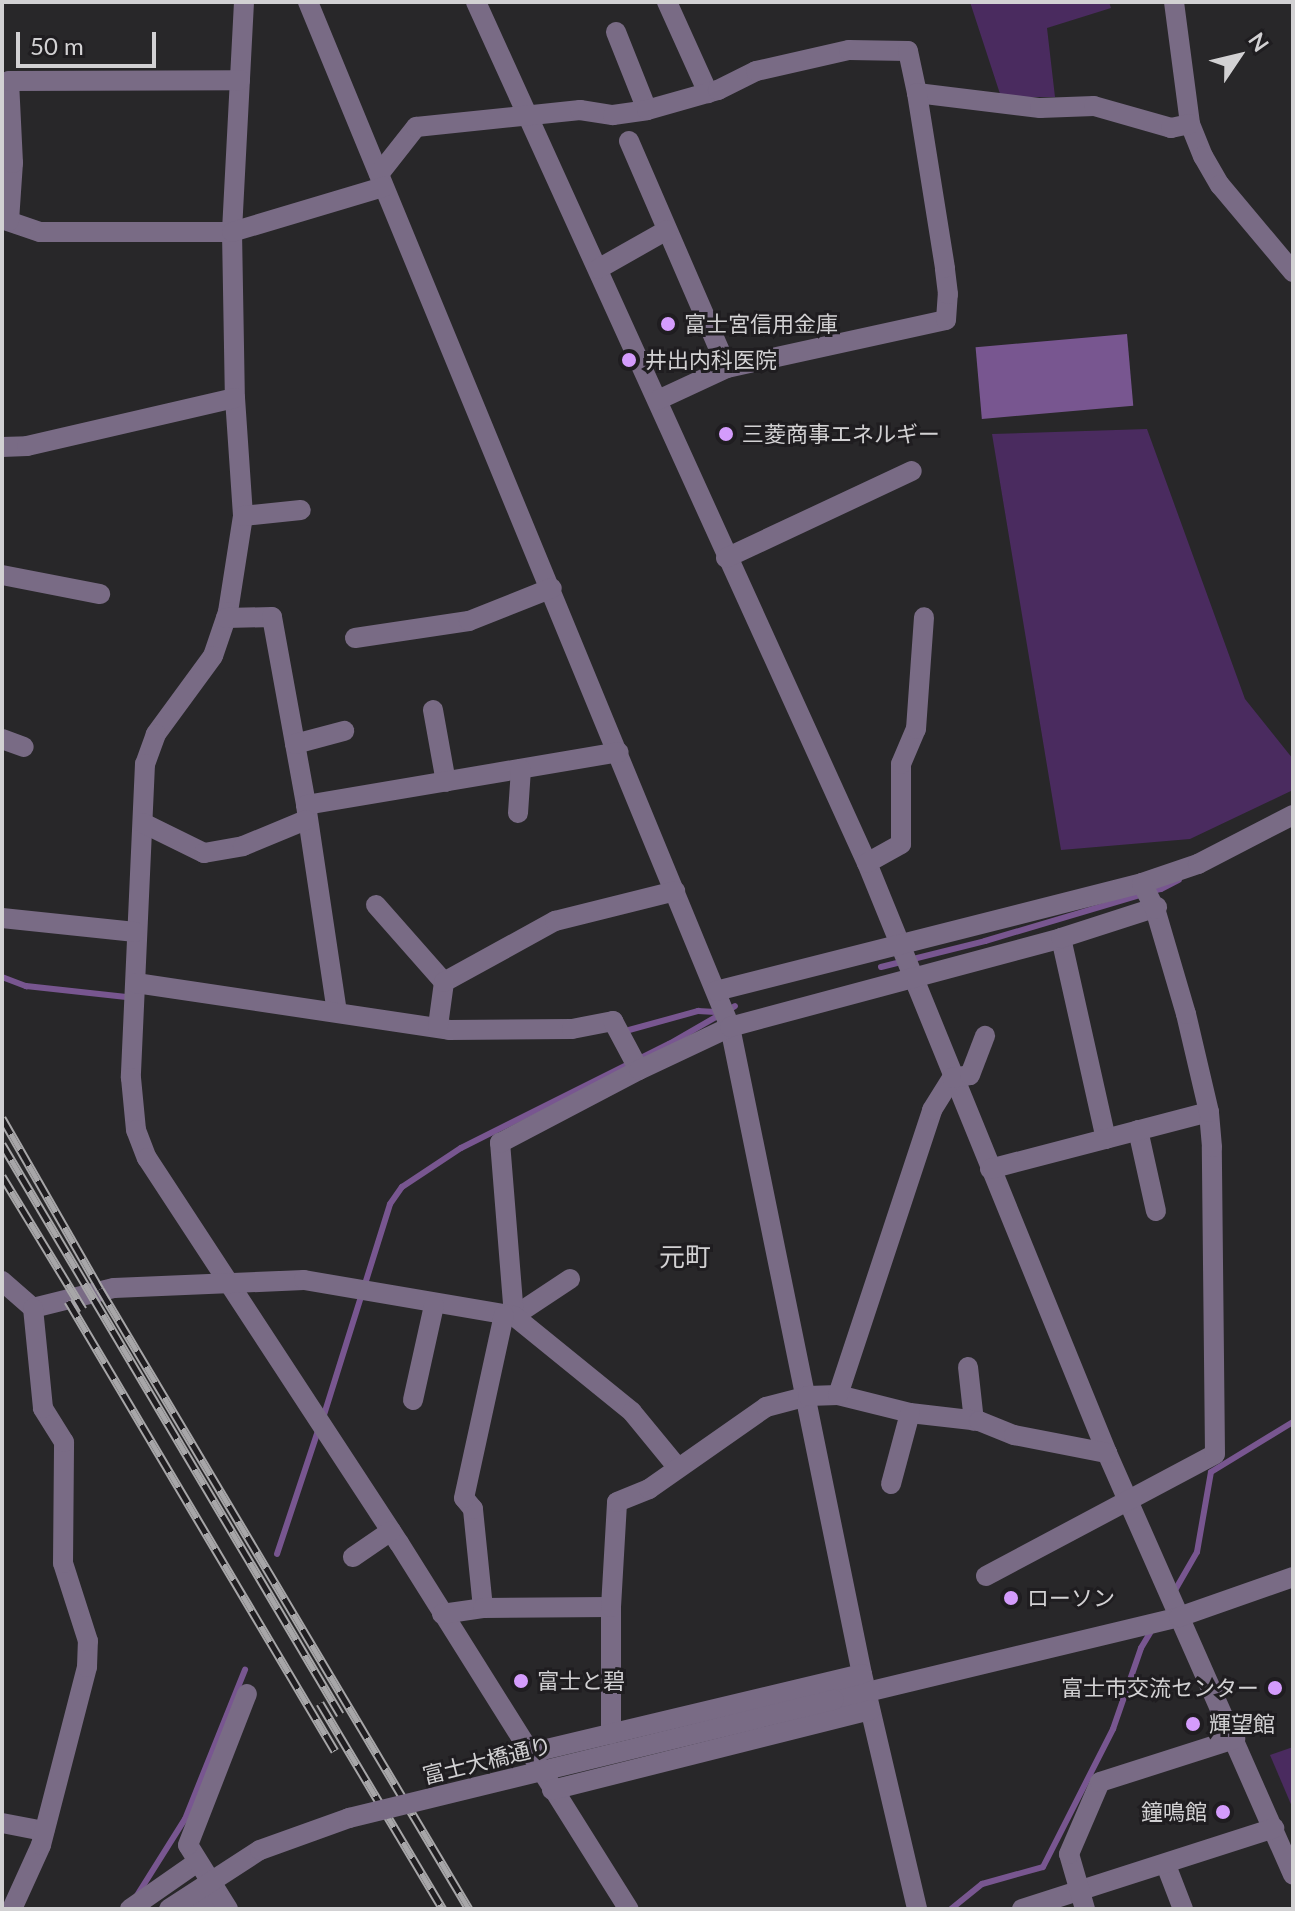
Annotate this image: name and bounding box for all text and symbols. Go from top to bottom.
scale bar [20,16,160,66]
north arrow [1199,16,1279,96]
text: N [1243,27,1275,57]
text: 50 m [30,31,84,60]
place label: 富士宮信用金庫 [684,311,838,337]
marker: 富士宮信用金庫 [659,315,677,333]
place label: 井出内科医院 [645,347,777,373]
marker: 井出内科医院 [620,351,638,369]
place label: 三菱商事エネルギー [742,421,940,447]
marker: 三菱商事エネルギー [717,425,735,443]
district label: 元町 [659,1241,711,1273]
place label: ローソン [1027,1585,1115,1611]
marker: ローソン [1002,1589,1020,1607]
place label: 富士と碧 [537,1668,625,1694]
marker: 富士と碧 [512,1672,530,1690]
place label: 富士市交流センター [1061,1675,1259,1701]
marker: 富士市交流センター [1266,1679,1284,1697]
place label: 輝望館 [1209,1711,1275,1737]
marker: 輝望館 [1184,1715,1202,1733]
street label: 富士大橋通り [420,1731,554,1789]
place label: 鐘鳴館 [1141,1799,1207,1825]
marker: 鐘鳴館 [1214,1803,1232,1821]

